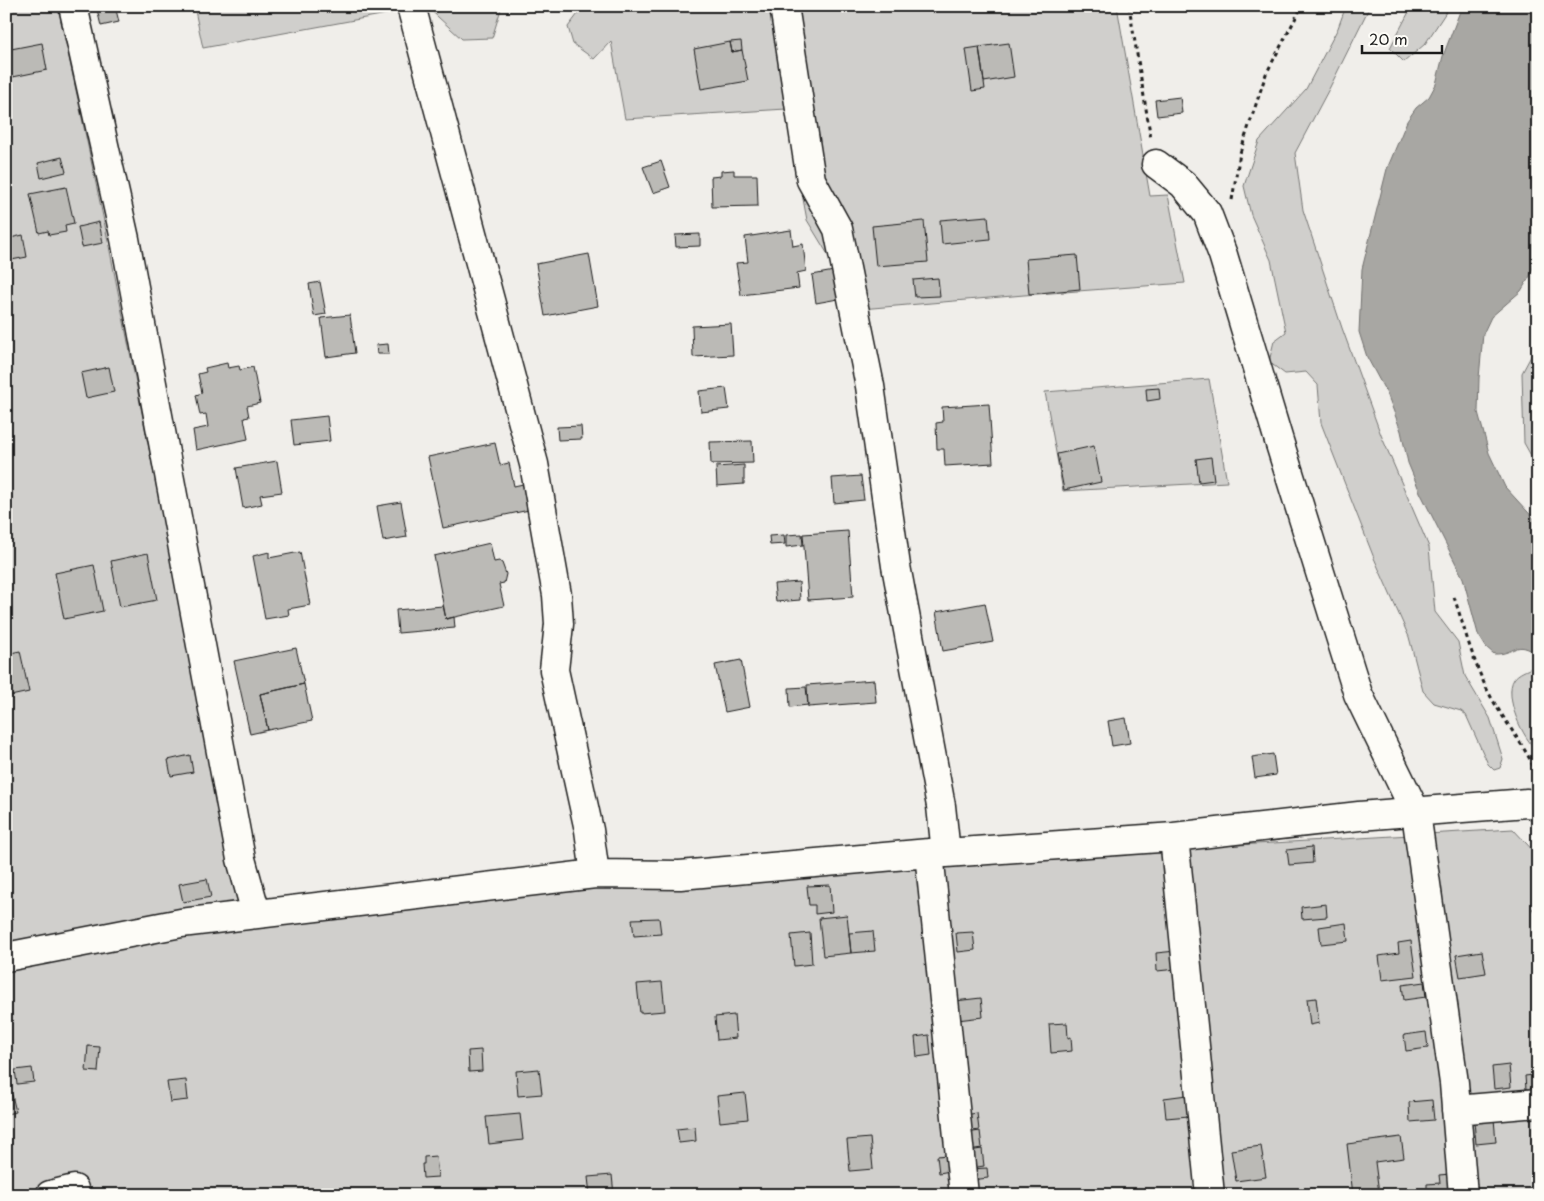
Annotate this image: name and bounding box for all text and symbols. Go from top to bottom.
scale bar [1362,22,1442,54]
text: 20 m [1369,27,1408,50]

